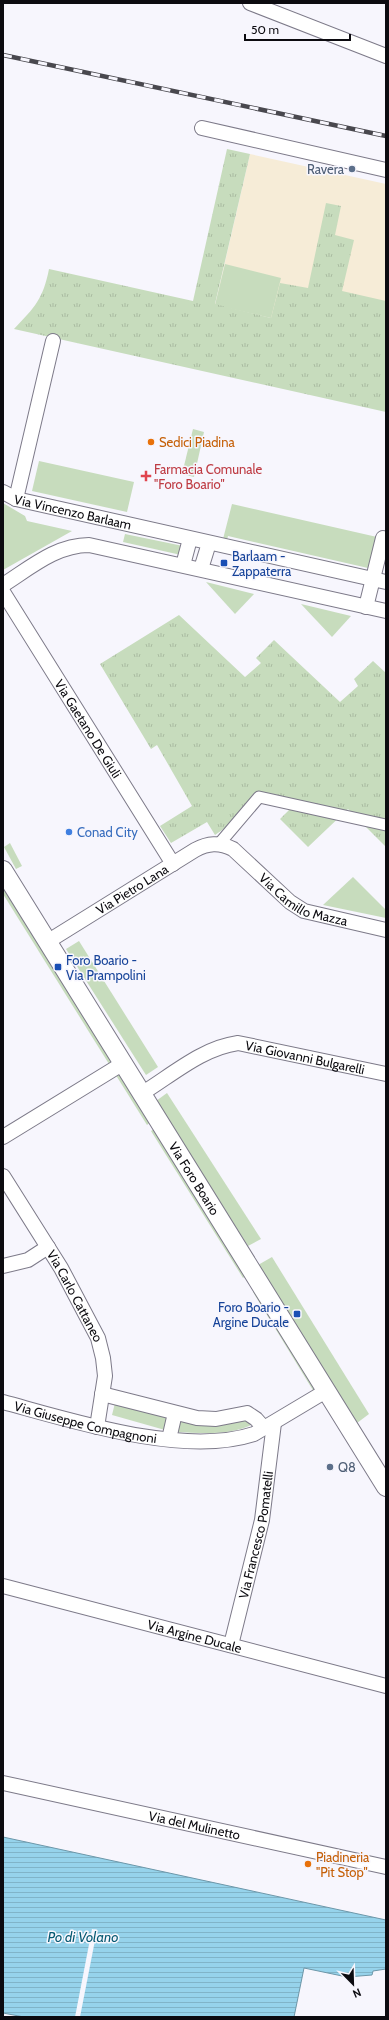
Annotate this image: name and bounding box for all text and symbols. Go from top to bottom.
scale bar [245,16,350,42]
text: 50 m [251,22,279,37]
place label: Ravera [307,161,345,177]
marker: Ravera [347,164,357,174]
place label: Sedici Piadina [159,434,235,450]
marker: Sedici Piadina [146,437,156,447]
place label: Farmacia Comunale "Foro Boario" [154,461,263,492]
marker: Farmacia Comunale "Foro Boario" [141,471,151,481]
street label: Via Vincenzo Barlaam [13,491,133,533]
place label: Barlaam - Zappaterra [232,548,292,579]
marker: Barlaam - Zappaterra [219,558,229,568]
street label: Via Gaetano De Giuli [52,676,125,781]
place label: Conad City [77,824,138,840]
marker: Conad City [64,827,74,837]
street label: Via Pietro Lana [93,860,172,918]
street label: Via Camillo Mazza [256,870,350,929]
place label: Foro Boario - Via Prampolini [66,952,146,983]
marker: Foro Boario - Via Prampolini [53,962,63,972]
street label: Via Giovanni Bulgarelli [244,1037,366,1077]
street label: Via Foro Boario [166,1139,223,1218]
street label: Via Carlo Cattaneo [44,1247,107,1345]
place label: Foro Boario - Argine Ducale [213,1299,289,1330]
marker: Foro Boario - Argine Ducale [292,1309,302,1319]
street label: Via Giuseppe Compagnoni [13,1397,158,1446]
place label: Q8 [338,1459,356,1475]
marker: Q8 [325,1462,335,1472]
street label: Via Francesco Pomatelli [235,1470,276,1600]
street label: Via Argine Ducale [146,1616,244,1656]
street label: Via del Mulinetto [147,1807,242,1843]
place label: Piadineria "Pit Stop" [316,1849,370,1880]
marker: Piadineria "Pit Stop" [303,1859,313,1869]
water label: Po di Volano [48,1928,118,1946]
north arrow [333,1964,373,2004]
text: N [351,1985,363,2001]

